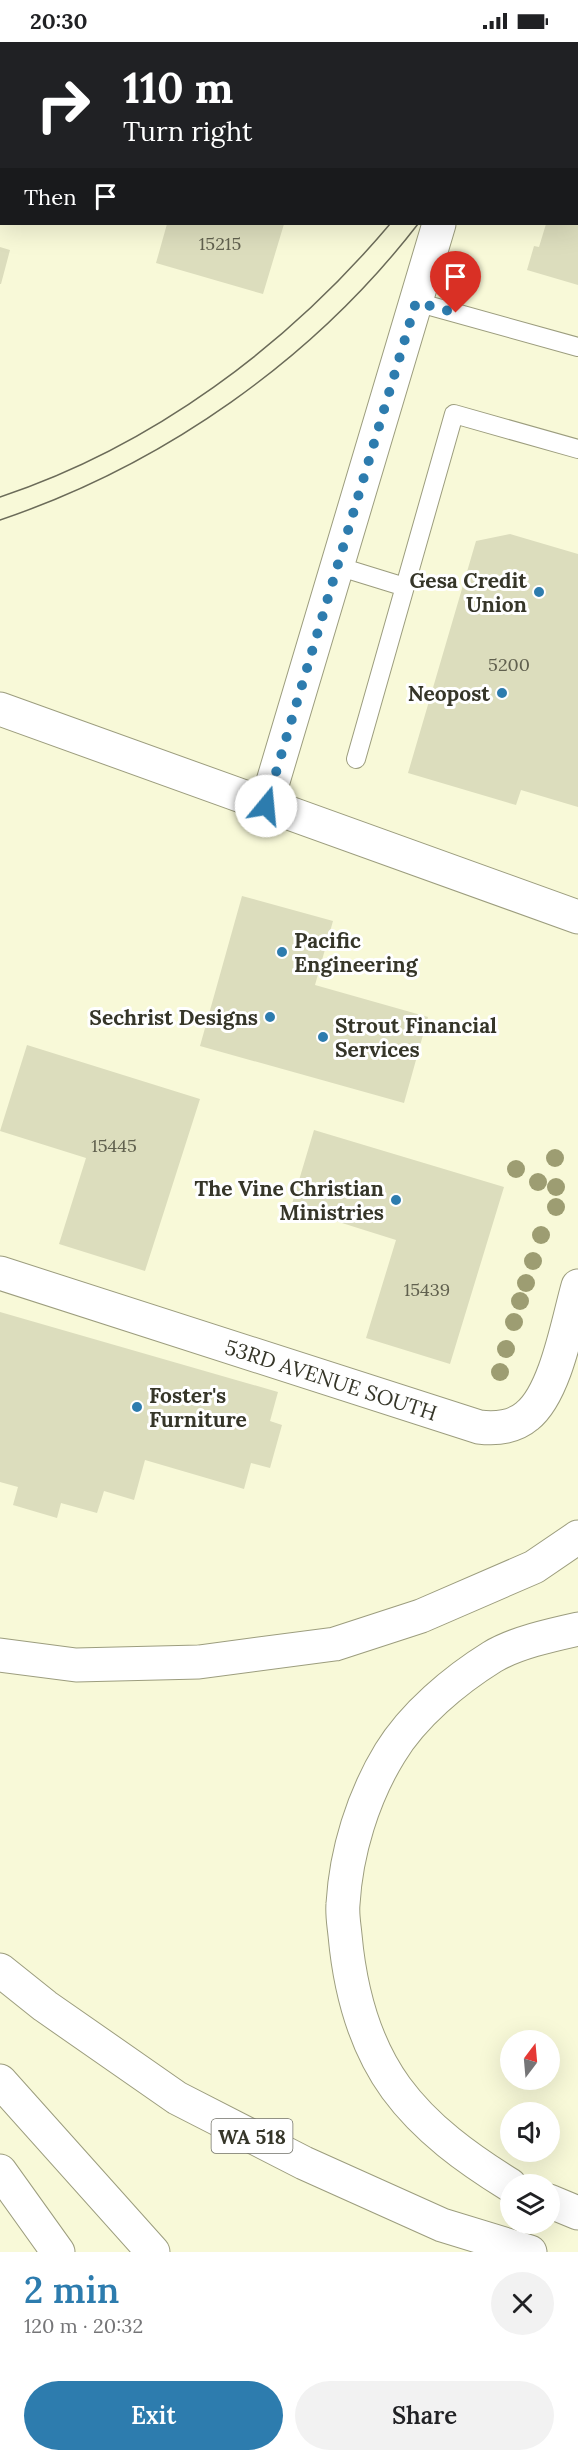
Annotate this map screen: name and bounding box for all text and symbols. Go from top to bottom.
text: 20:30 [30,7,88,35]
text: 110 m [123,61,234,115]
icon: right [24,66,102,144]
text: Turn right [123,114,252,148]
icon: arrive [89,180,122,213]
text: Then [24,183,77,211]
house number: 15215 [199,232,241,255]
pin [430,251,481,313]
icon: arrive [439,260,472,293]
place label: Gesa Credit Union [410,567,527,618]
marker: Gesa Credit Union [532,585,546,599]
house number: 5200 [488,653,530,676]
place label: Neopost [408,680,490,707]
marker: Neopost [495,686,509,700]
position arrow [234,774,298,838]
place label: Pacific Engineering [294,927,419,978]
marker: Pacific Engineering [275,945,289,959]
place label: Sechrist Designs [89,1004,258,1031]
marker: Sechrist Designs [263,1010,277,1024]
place label: Strout Financial Services [335,1012,497,1063]
marker: Strout Financial Services [316,1030,330,1044]
house number: 15445 [91,1134,137,1157]
place label: The Vine Christian Ministries [195,1175,384,1226]
marker: The Vine Christian Ministries [389,1193,403,1207]
house number: 15439 [404,1278,450,1301]
street label: 53RD AVENUE SOUTH [222,1333,441,1426]
place label: Foster's Furniture [149,1382,247,1433]
marker: Foster's Furniture [130,1400,144,1414]
north arrow [500,2030,560,2090]
map controls [500,2030,560,2234]
button: sound [500,2102,560,2162]
road number: WA 518 [212,2119,292,2153]
button: layers [500,2174,560,2234]
text: 2 min [24,2267,119,2313]
button: close [491,2272,554,2335]
text: 120 m · 20:32 [24,2313,143,2338]
button: Exit [24,2381,283,2450]
button: Share [295,2381,554,2450]

